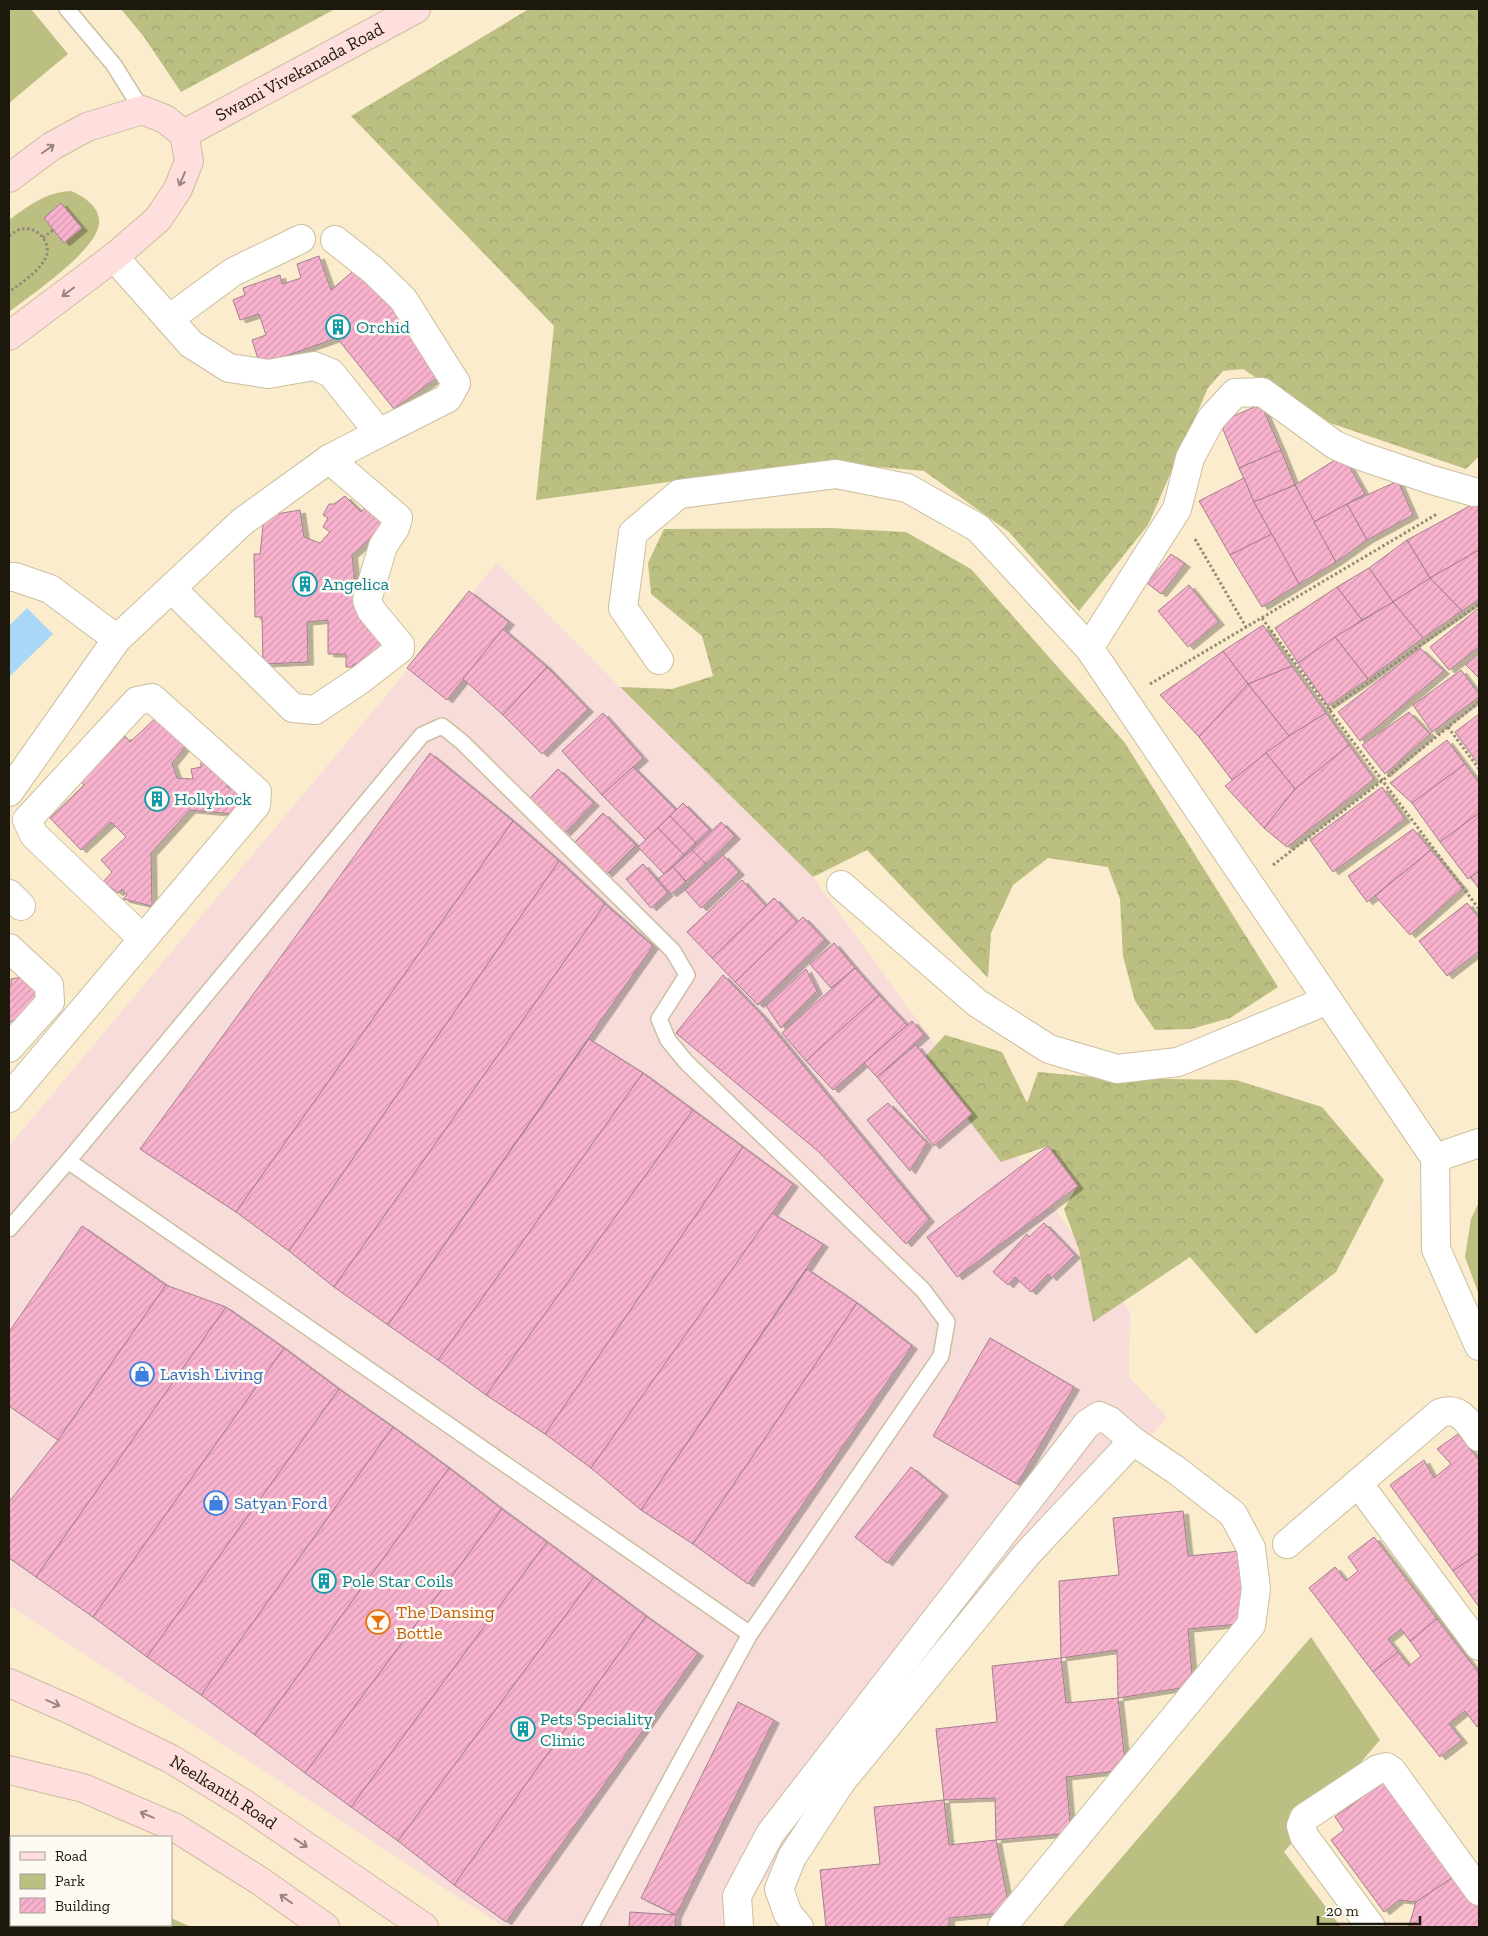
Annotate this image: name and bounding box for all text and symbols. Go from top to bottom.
street label: Swami Vivekanada Road [211,18,387,126]
one-way arrow [41,144,55,154]
one-way arrow [177,171,187,186]
one-way arrow [62,286,75,297]
building icon: Orchid [325,314,351,340]
place label: Orchid [356,316,410,338]
building icon: Angelica [292,571,318,597]
place label: Angelica [322,573,389,595]
building icon: Hollyhock [144,786,170,812]
place label: Hollyhock [174,788,252,810]
shop icon: Lavish Living [129,1361,155,1387]
place label: Lavish Living [160,1363,263,1385]
shop icon: Satyan Ford [203,1490,229,1516]
place label: Satyan Ford [234,1492,328,1514]
building icon: Pole Star Coils [311,1568,337,1594]
place label: Pole Star Coils [342,1570,454,1592]
place label: The Dansing Bottle [396,1601,495,1644]
bar icon: The Dansing Bottle [365,1609,391,1635]
one-way arrow [45,1698,60,1708]
place label: Pets Speciality Clinic [540,1708,654,1751]
building icon: Pets Speciality Clinic [510,1716,536,1742]
street label: Neelkanth Road [166,1750,281,1834]
one-way arrow [140,1810,155,1819]
legend [10,1836,172,1926]
one-way arrow [294,1838,308,1848]
text: Road [55,1847,88,1865]
text: Park [55,1872,85,1890]
one-way arrow [279,1894,293,1904]
scale bar [1318,1894,1420,1926]
text: Building [55,1897,110,1915]
text: 20 m [1326,1902,1359,1920]

